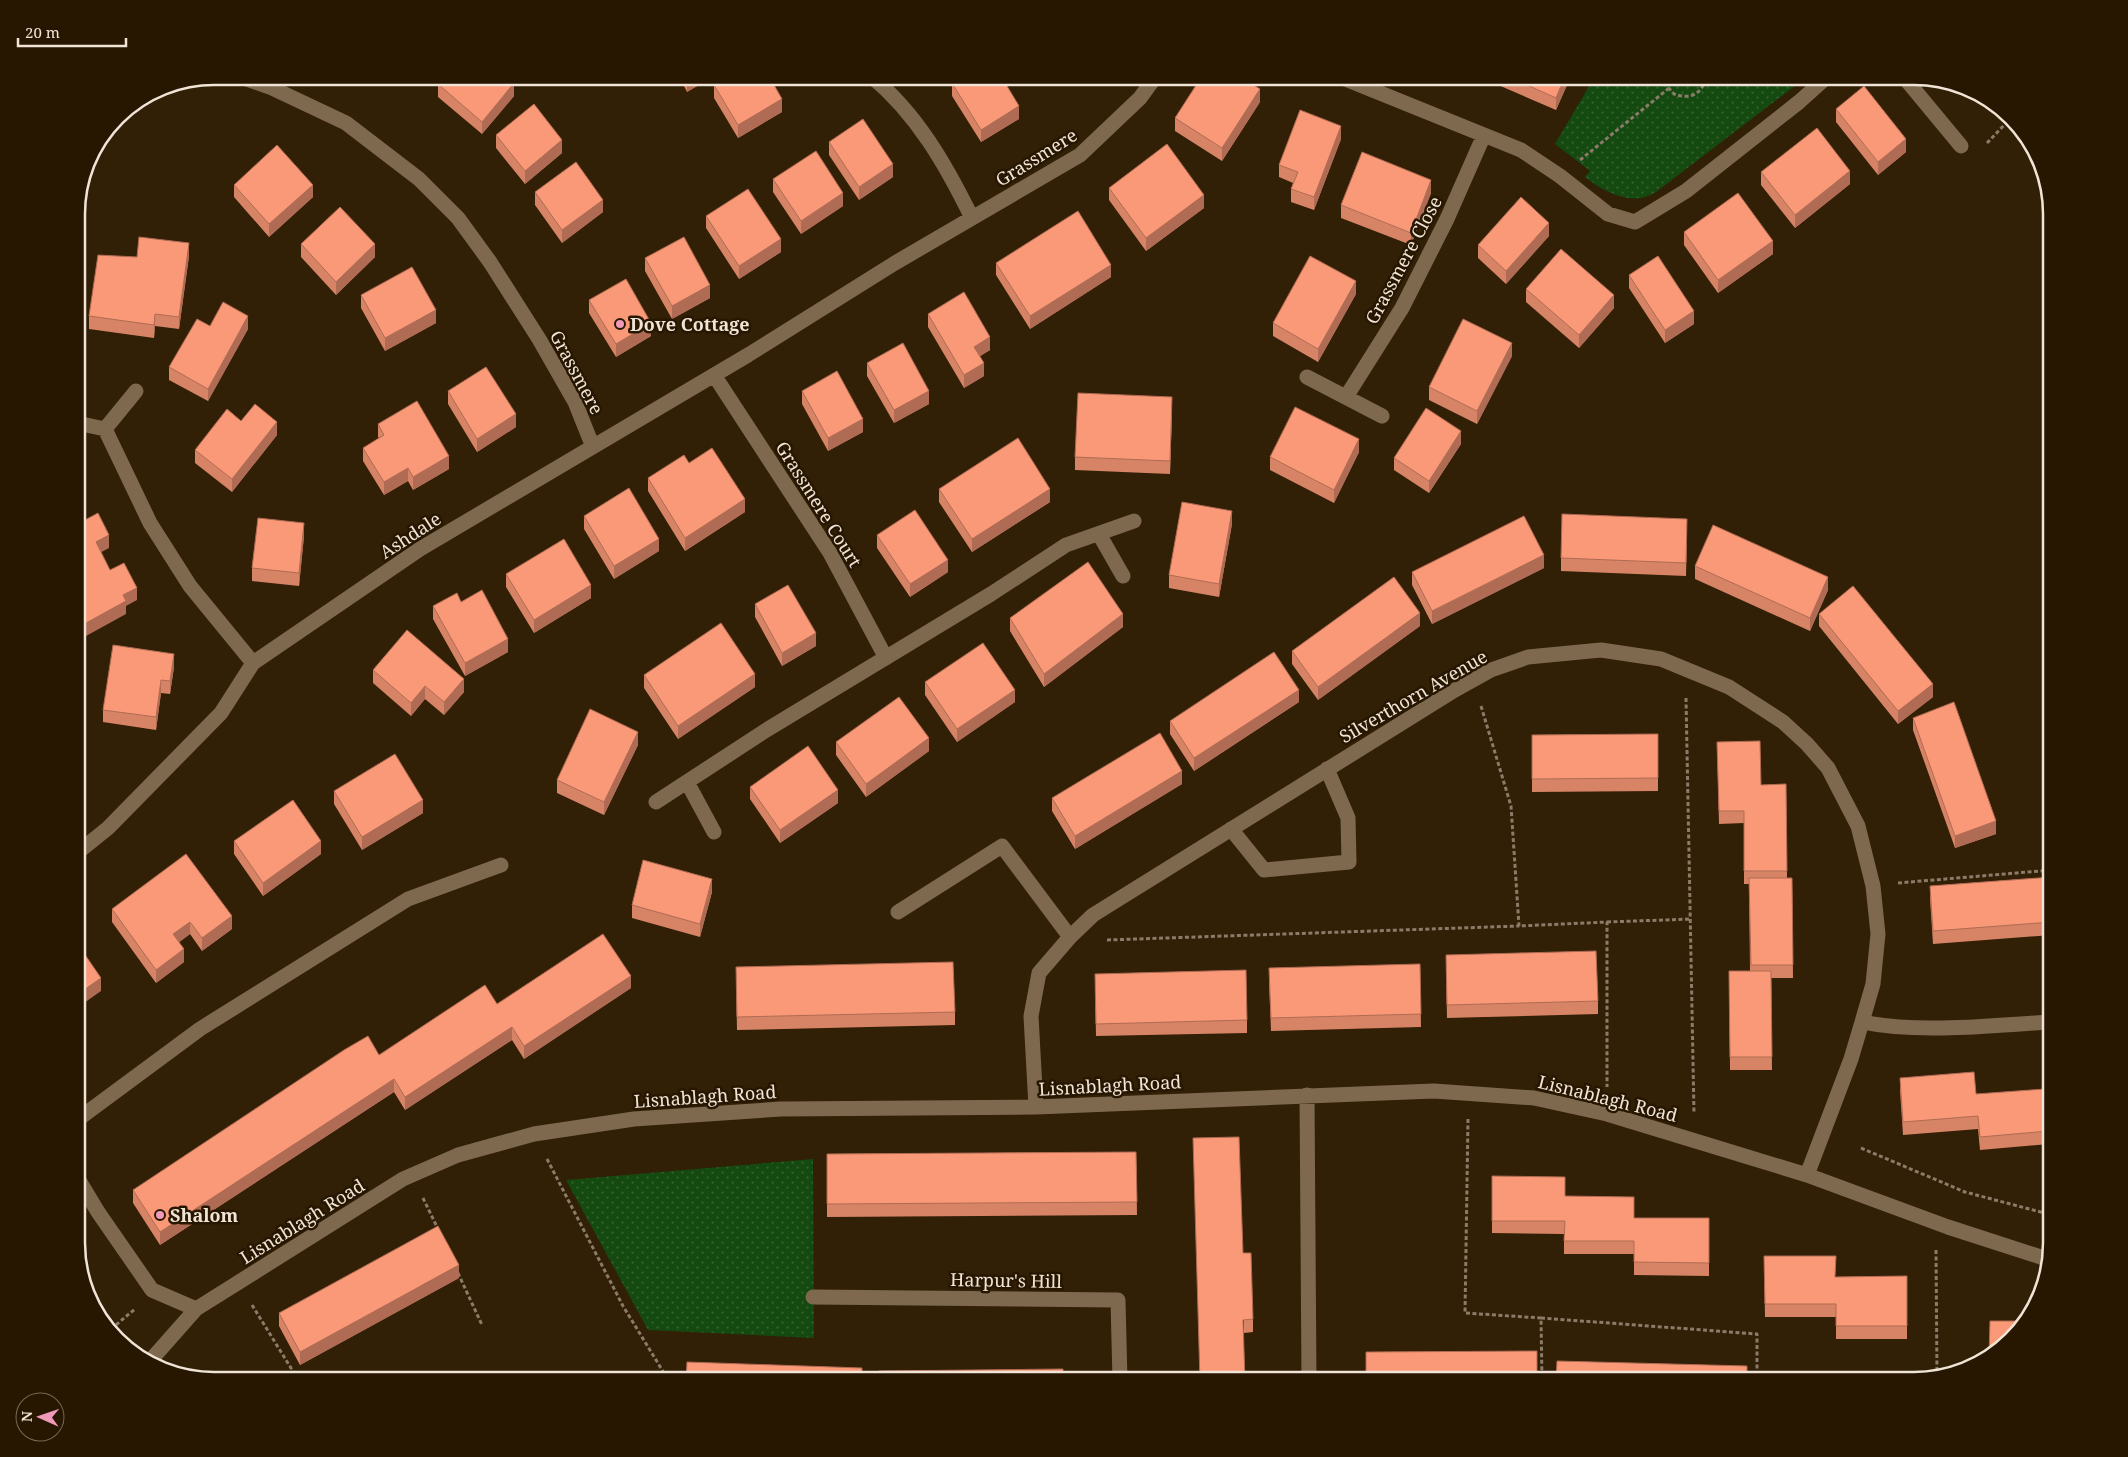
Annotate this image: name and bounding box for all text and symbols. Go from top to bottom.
scale bar [18,15,125,47]
text: 20 m [25,22,60,42]
street label: Grassmere [991,122,1081,192]
street label: Grassmere Close [1359,192,1447,328]
place label: Dove Cottage [630,312,750,336]
marker: Dove Cottage [614,318,626,330]
street label: Grassmere [545,326,609,418]
street label: Grassmere Court [771,436,867,572]
street label: Ashdale [375,506,445,564]
street label: Silverthorn Avenue [1335,644,1491,748]
street label: Lisnablagh Road [1038,1069,1182,1101]
street label: Lisnablagh Road [1536,1069,1680,1127]
street label: Lisnablagh Road [633,1079,777,1113]
street label: Lisnablagh Road [235,1173,369,1269]
place label: Shalom [170,1203,239,1227]
marker: Shalom [154,1209,166,1221]
street label: Harpur's Hill [950,1267,1063,1293]
north arrow [15,1392,65,1442]
text: N [17,1411,36,1422]

